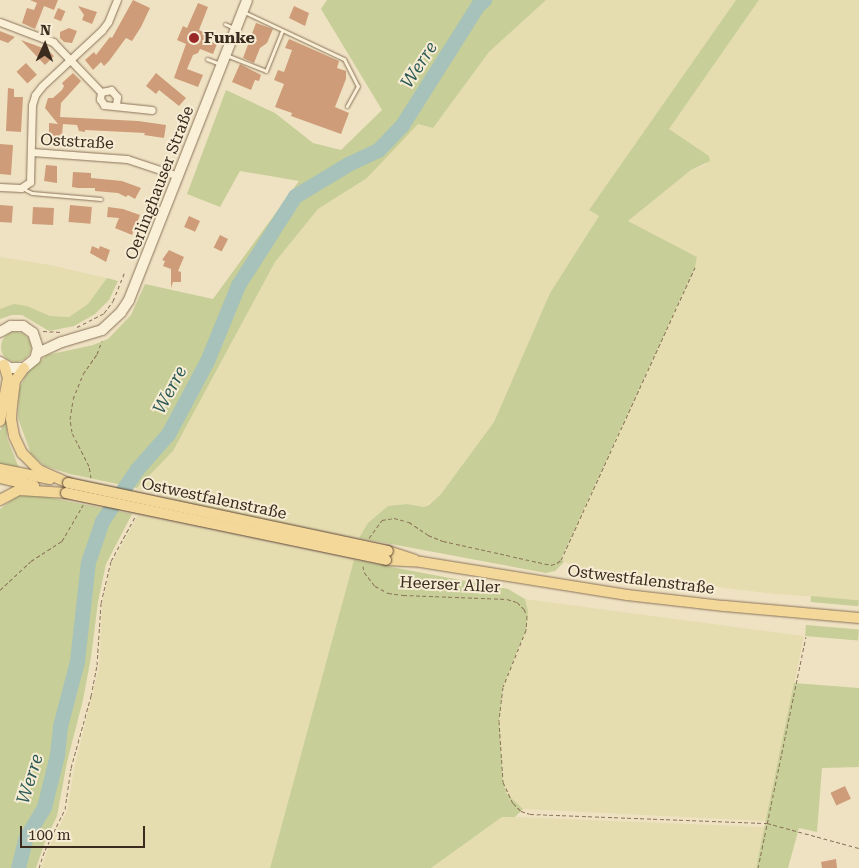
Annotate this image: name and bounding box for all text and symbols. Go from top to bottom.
north arrow [20,20,70,70]
text: N [40,22,51,38]
place label: Funke [204,28,255,48]
marker: Funke [188,32,200,44]
water label: Werre [396,38,442,92]
street label: Oerlinghauser Straße [122,103,198,263]
street label: Oststraße [40,130,114,154]
water label: Werre [149,362,191,418]
street label: Ostwestfalenstraße [140,474,288,524]
street label: Ostwestfalenstraße [566,561,716,599]
street label: Heerser Aller [399,573,501,597]
water label: Werre [12,751,48,807]
scale bar [22,816,148,848]
text: 100 m [28,826,71,844]

